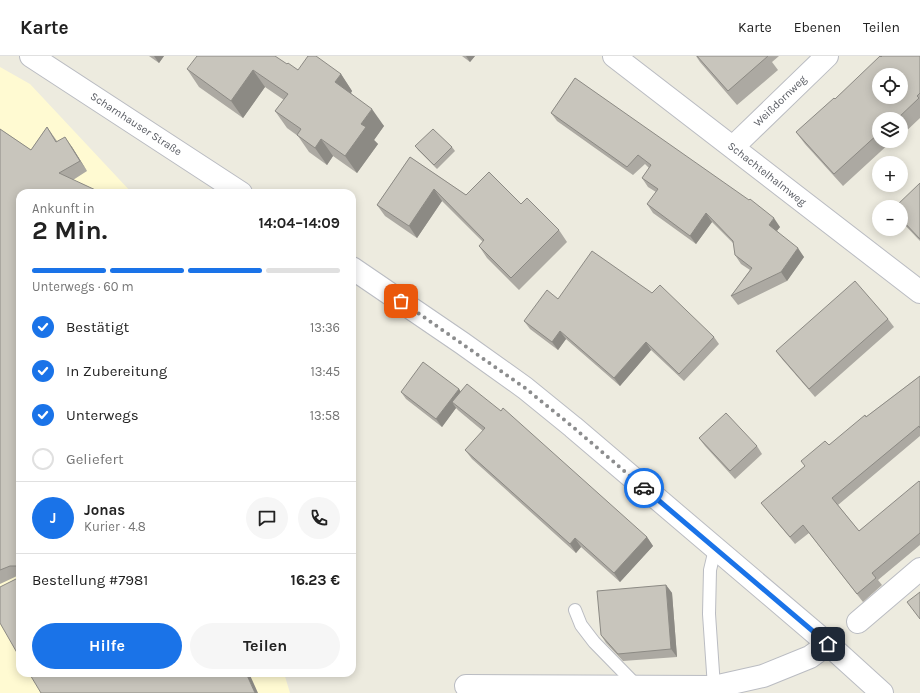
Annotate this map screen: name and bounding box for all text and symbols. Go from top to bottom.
text: Karte [20,17,69,39]
text: Karte [738,19,772,36]
text: Ebenen [794,19,841,36]
text: Teilen [863,19,900,36]
map controls [872,68,908,236]
button: locate [872,68,908,104]
street label: Weißdornweg [751,72,810,129]
street label: Scharnhauser Straße [88,90,184,159]
button: layers [872,112,908,148]
street label: Schachtelhalmweg [725,139,809,209]
button: + [872,156,908,192]
button: − [872,200,908,236]
text: Ankunft in [32,201,95,216]
text: 14:04–14:09 [258,214,340,232]
text: 2 Min. [32,215,107,246]
text: Unterwegs · 60 m [32,279,134,294]
pin [384,284,418,318]
icon: bag [390,290,412,312]
icon: check [32,316,54,338]
text: Bestätigt [66,318,129,336]
text: 13:36 [310,320,340,335]
icon: check [32,360,54,382]
text: In Zubereitung [66,362,167,380]
text: 13:45 [310,364,340,379]
icon: check [32,404,54,426]
text: Unterwegs [66,406,139,424]
text: 13:58 [310,408,340,423]
text: Geliefert [66,450,124,468]
courier [624,468,664,508]
icon: car [633,477,655,499]
button: chat [246,497,288,539]
button: phone [298,497,340,539]
text: Jonas [84,501,125,519]
text: J [50,509,56,527]
text: Kurier · 4.8 [84,519,146,534]
text: Bestellung #7981 [32,571,148,589]
text: 16.23 € [291,571,340,589]
button: Hilfe [32,623,182,669]
button: Teilen [190,623,340,669]
pin [811,627,845,661]
icon: home [817,633,839,655]

